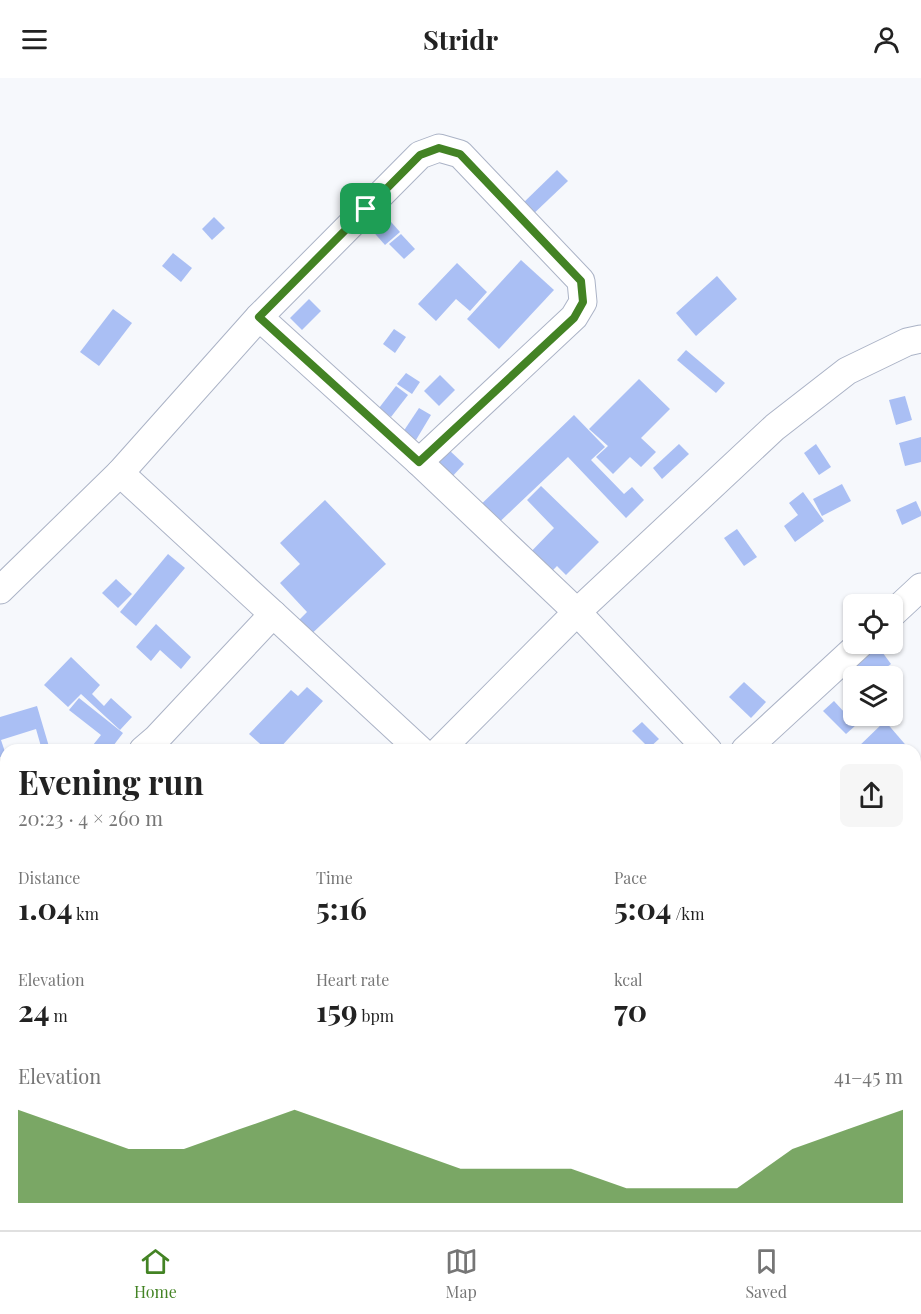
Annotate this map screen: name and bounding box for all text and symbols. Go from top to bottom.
text: Stridr [423,21,498,57]
icon: menu [18,23,51,56]
icon: person [870,23,903,56]
pin [340,183,391,234]
icon: arrive [349,192,382,225]
map controls [843,594,903,726]
button: locate [843,594,903,654]
button: layers [843,666,903,726]
text: Evening run [18,759,204,803]
button: share [840,764,903,827]
text: 20:23 · 4 × 260 m [18,804,163,831]
text: Distance [18,867,80,888]
text: Time [316,867,353,888]
text: Pace [614,867,647,888]
text: 1.04 [18,888,73,928]
text: 5:16 [316,888,367,928]
text: 5:04 [614,888,671,928]
text: km [73,903,99,924]
text: /km [671,903,704,924]
text: Elevation [18,969,85,990]
text: Heart rate [316,969,389,990]
text: kcal [614,969,643,990]
text: 24 [18,990,50,1030]
text: 159 [316,990,358,1030]
text: 70 [614,990,647,1030]
text: m [50,1005,68,1026]
text: bpm [358,1005,394,1026]
text: Elevation [18,1062,101,1089]
text: 41–45 m [834,1062,903,1089]
tab: Home [134,1245,177,1302]
tab: Map [445,1245,478,1302]
tab: Saved [745,1245,787,1302]

